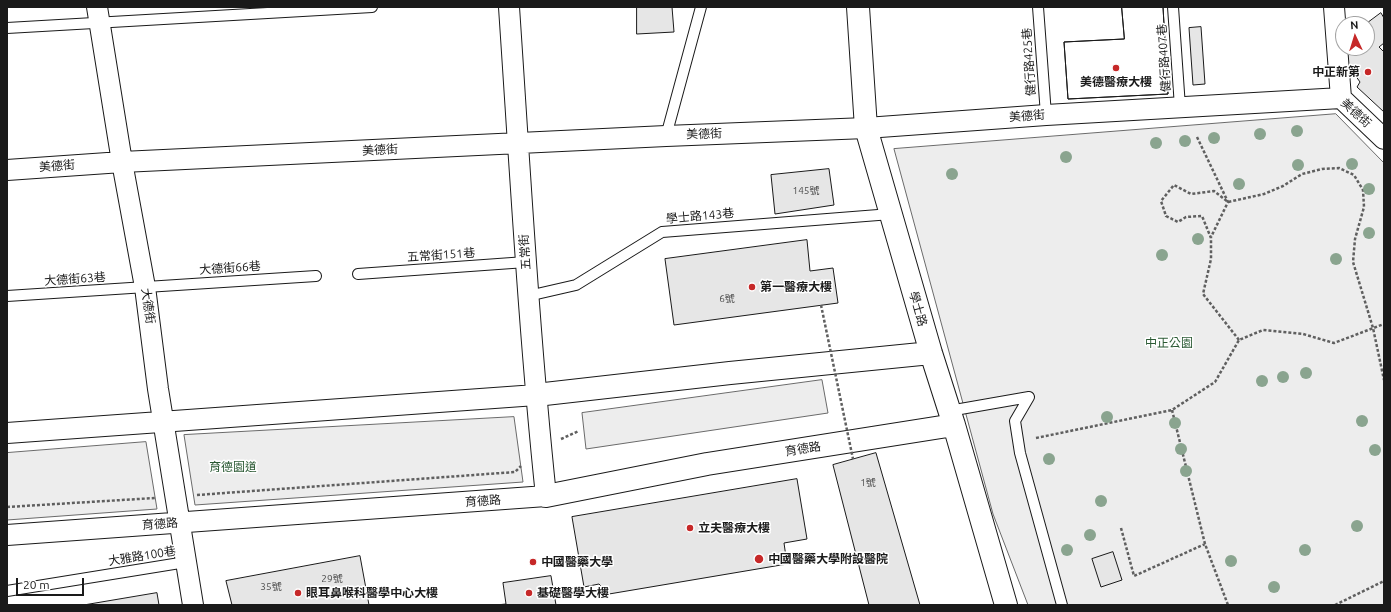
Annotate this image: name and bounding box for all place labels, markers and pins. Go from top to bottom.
marker: 美德醫療大樓 [1111,63,1121,73]
place label: 中正新第 [1312,65,1360,79]
marker: 中正新第 [1363,67,1373,77]
place label: 美德醫療大樓 [1080,75,1152,89]
place label: 第一醫療大樓 [760,280,832,294]
marker: 第一醫療大樓 [747,282,757,292]
place label: 立夫醫療大樓 [698,521,770,535]
marker: 立夫醫療大樓 [685,523,695,533]
place label: 中國醫藥大學附設醫院 [768,552,888,566]
marker: 中國醫藥大學附設醫院 [753,553,765,565]
place label: 中國醫藥大學 [541,555,613,569]
marker: 中國醫藥大學 [528,557,538,567]
place label: 眼耳鼻喉科醫學中心大樓 [306,586,438,600]
place label: 基礎醫學大樓 [537,586,609,600]
marker: 眼耳鼻喉科醫學中心大樓 [293,588,303,598]
marker: 基礎醫學大樓 [524,588,534,598]

